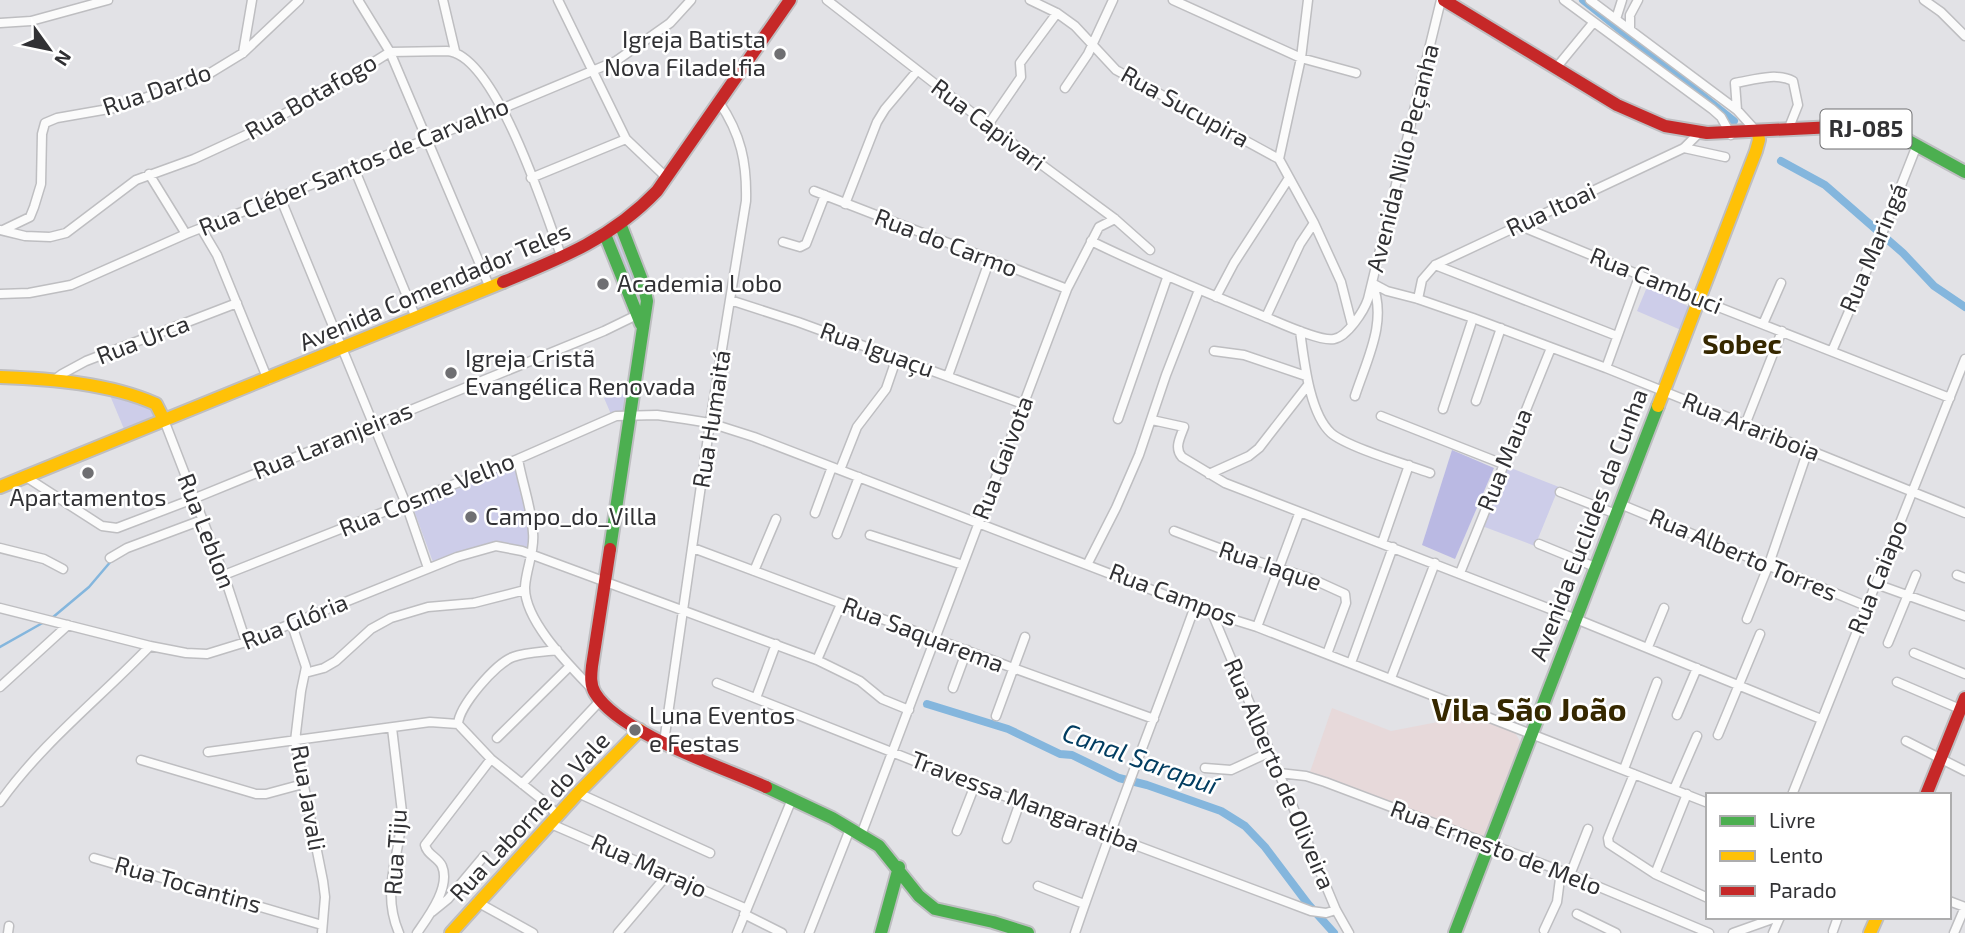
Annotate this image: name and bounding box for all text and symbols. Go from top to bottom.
north arrow [14,14,84,84]
place label: Igreja Batista Nova Filadelfia [604,24,766,81]
street label: Avenida Nilo Peçanha [1359,41,1445,275]
street label: Rua Botafogo [239,46,381,145]
marker: Igreja Batista Nova Filadelfia [772,46,788,62]
text: N [50,47,77,71]
street label: Rua Dardo [98,56,215,121]
street label: Rua Sucupira [1116,59,1255,153]
street label: Rua Capivari [926,72,1052,176]
street label: Rua Cléber Santos de Carvalho [194,90,513,241]
road number: RJ-085 [1820,110,1912,148]
street label: Rua Itoai [1501,175,1600,242]
street label: Rua Maringá [1832,179,1913,316]
street label: Rua do Carmo [871,201,1022,282]
street label: Avenida Comendador Teles [294,215,574,356]
street label: Rua Cambuci [1586,240,1727,319]
place label: Academia Lobo [617,268,782,297]
marker: Academia Lobo [595,276,611,292]
street label: Rua Urca [92,308,193,370]
street label: Rua Iguaçu [816,315,938,384]
district label: Sobec [1702,326,1782,360]
place label: Igreja Cristã Evangélica Renovada [465,343,695,400]
street label: Rua Humaitá [685,348,736,490]
marker: Igreja Cristã Evangélica Renovada [443,365,459,381]
street label: Avenida Euclides da Cunha [1522,384,1653,665]
street label: Rua Arariboia [1678,385,1825,466]
street label: Rua Gaivota [965,392,1038,523]
street label: Rua Laranjeiras [249,394,416,485]
street label: Rua Maua [1470,404,1537,515]
street label: Rua Cosme Velho [335,445,518,542]
marker: Apartamentos [80,465,96,481]
street label: Rua Leblon [172,469,243,592]
place label: Apartamentos [10,482,166,511]
place label: Campo_do_Villa [485,501,657,530]
street label: Rua Alberto Torres [1645,501,1842,606]
marker: Campo_do_Villa [463,509,479,525]
street label: Rua Caiapo [1841,515,1913,638]
street label: Rua Iaque [1215,533,1326,596]
street label: Rua Campos [1105,556,1242,631]
street label: Rua Glória [237,586,352,655]
street label: Rua Saquarema [839,589,1008,678]
street label: Rua Alberto de Oliveira [1219,654,1342,893]
district label: Vila São João [1431,689,1627,727]
place label: Luna Eventos e Festas [649,700,795,757]
water label: Canal Sarapuí [1059,715,1225,801]
marker: Luna Eventos e Festas [627,722,643,738]
street label: Rua Laborne do Vale [443,725,615,907]
street label: Rua Javali [286,743,333,853]
street label: Travessa Mangaratiba [907,744,1144,858]
street label: Rua Ernesto de Melo [1387,793,1606,900]
legend [1706,793,1951,919]
text: Livre [1769,807,1816,832]
street label: Rua Tiju [377,808,412,896]
street label: Rua Marajo [587,826,712,903]
text: Lento [1769,842,1823,867]
street label: Rua Tocantins [112,849,265,918]
text: Parado [1769,877,1837,902]

